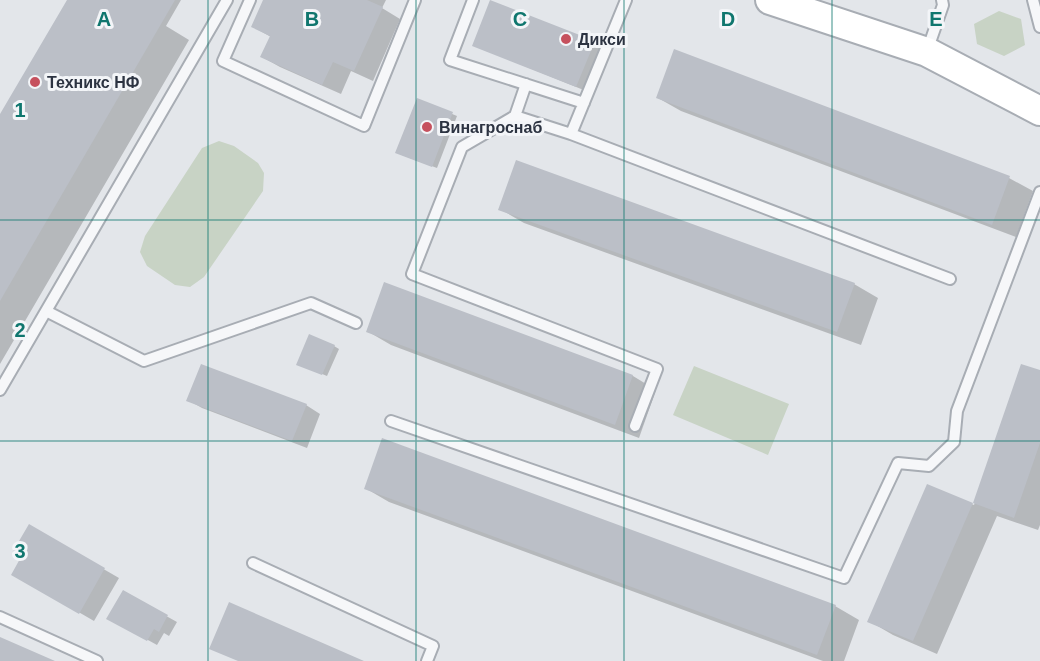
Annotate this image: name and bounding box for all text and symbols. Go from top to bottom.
text: A [97,8,111,30]
text: B [305,8,319,30]
text: C [513,8,527,30]
text: D [721,8,735,30]
text: E [929,8,943,30]
place label: Дикси [578,31,626,48]
marker: Дикси [559,32,573,46]
place label: Техникс НФ [47,74,140,91]
marker: Техникс НФ [28,75,42,89]
text: 1 [14,99,26,121]
place label: Винагроснаб [439,119,542,136]
marker: Винагроснаб [420,120,434,134]
text: 2 [14,319,26,341]
text: 3 [14,540,26,562]

